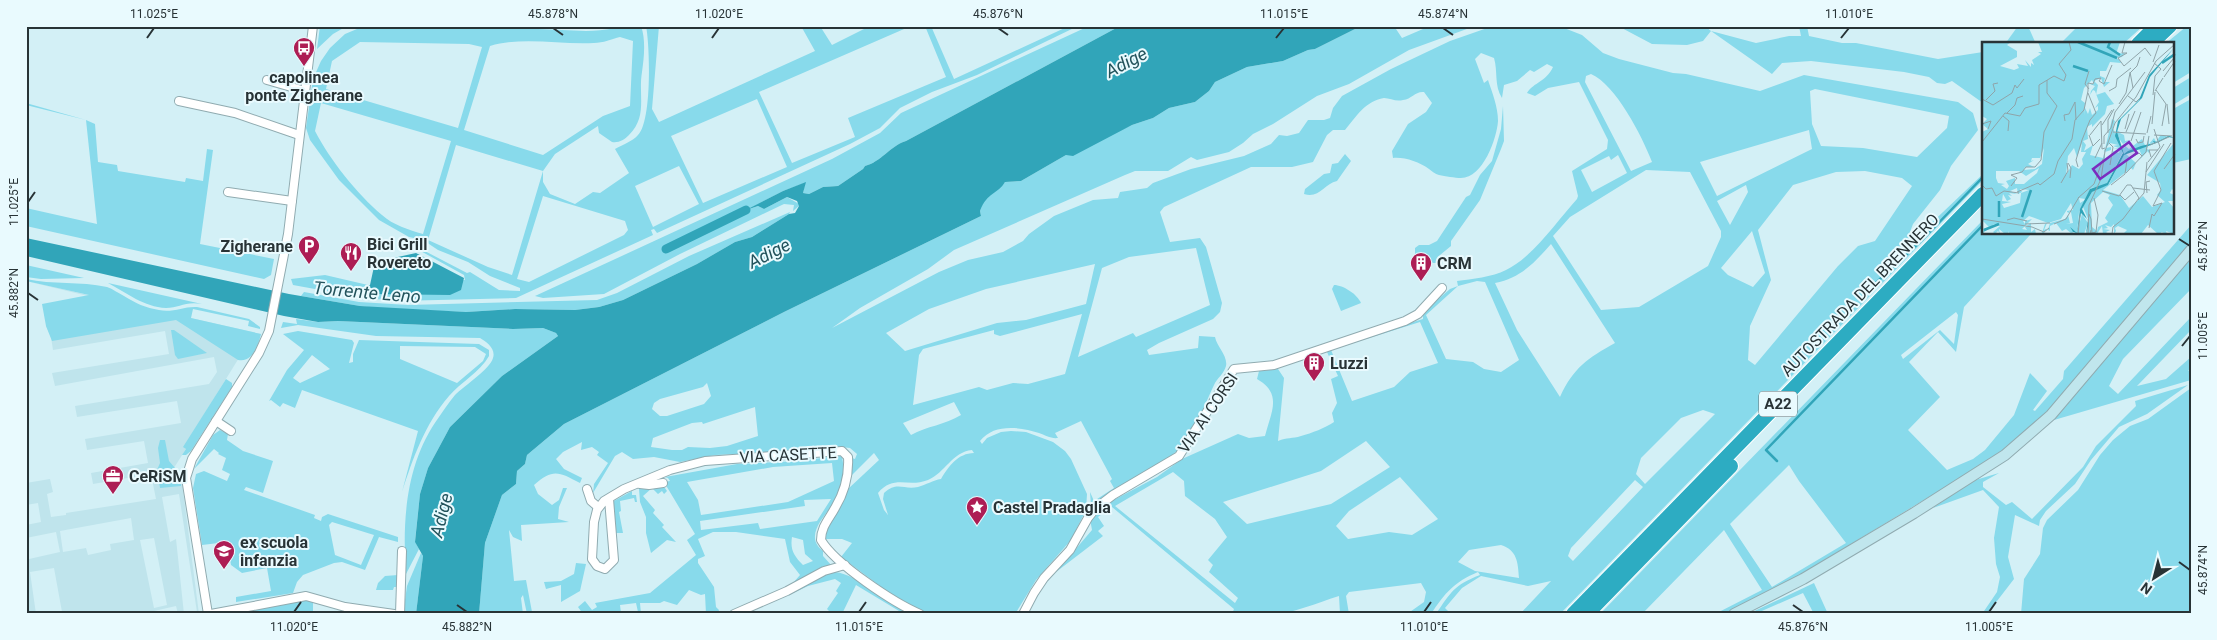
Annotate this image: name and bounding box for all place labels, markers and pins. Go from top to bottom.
bus stop icon: capolinea ponte Zigherane [292,36,316,67]
place label: capolinea ponte Zigherane [245,68,363,105]
parking icon: Zigherane [297,234,321,265]
place label: Bici Grill Rovereto [367,235,431,272]
place label: Zigherane [221,237,293,256]
restaurant icon: Bici Grill Rovereto [339,241,363,272]
building icon: CRM [1409,251,1433,282]
place label: CRM [1437,254,1472,273]
building icon: Luzzi [1302,351,1326,382]
place label: Luzzi [1330,354,1368,373]
office icon: CeRiSM [101,464,125,495]
place label: CeRiSM [129,467,186,486]
place icon: Castel Pradaglia [965,495,989,526]
place label: Castel Pradaglia [993,498,1111,517]
place label: ex scuola infanzia [240,533,309,570]
school or university icon: ex scuola infanzia [212,539,236,570]

